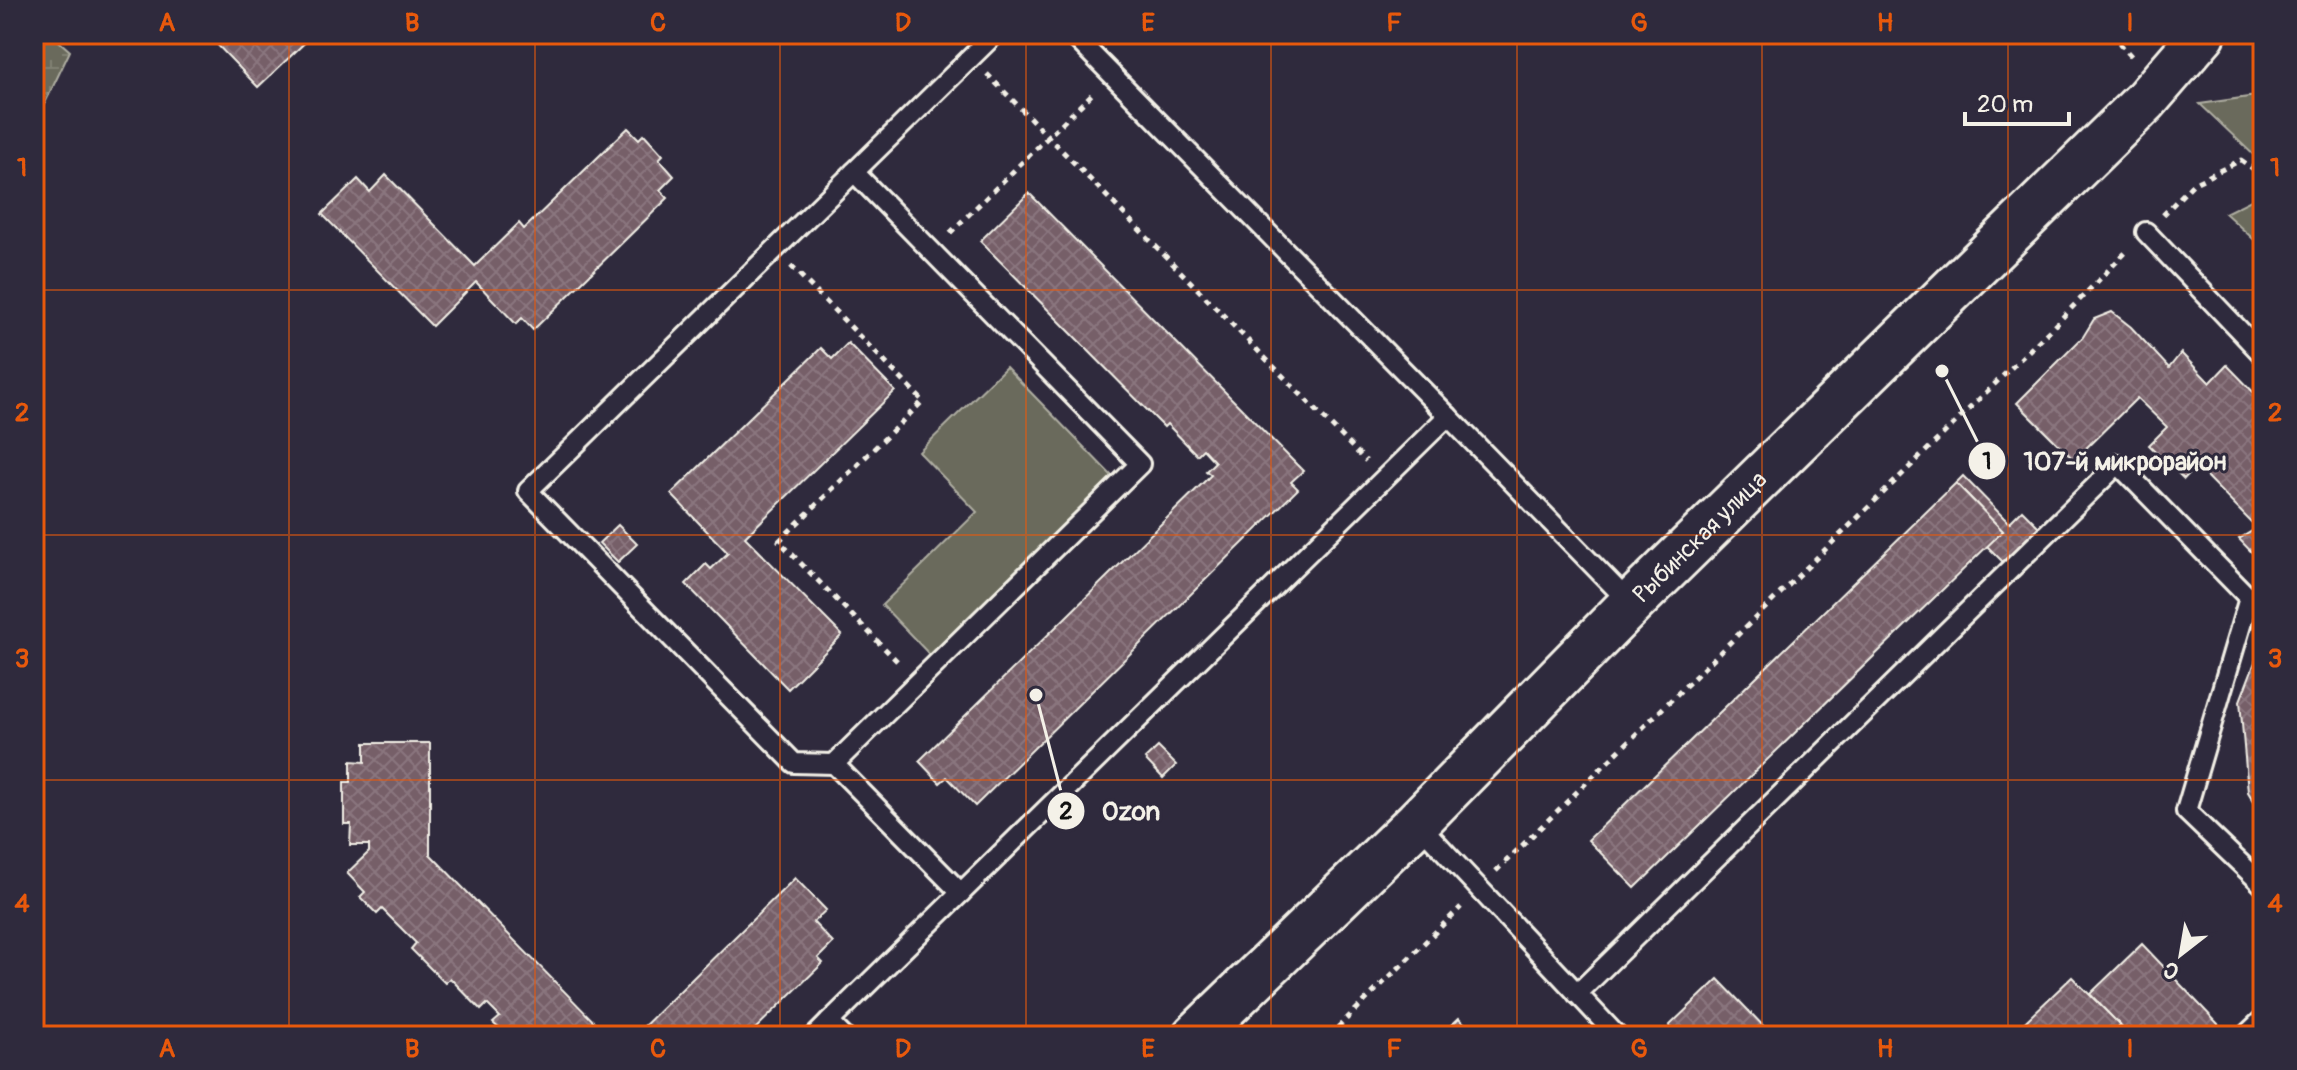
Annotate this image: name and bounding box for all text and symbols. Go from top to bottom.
text: A [159,7,176,39]
text: B [405,7,419,39]
text: C [650,7,666,39]
text: D [895,7,911,39]
text: E [1141,7,1155,39]
text: F [1386,7,1402,39]
text: G [1630,7,1648,39]
text: H [1877,7,1893,39]
text: I [2126,7,2134,39]
scale bar [1965,76,2069,126]
text: 20 m [1977,90,2033,119]
text: 1 [17,152,27,184]
text: 1 [2270,152,2280,184]
text: 2 [15,397,29,429]
text: 2 [2268,397,2282,429]
callout: 107-й микрорайон [1967,436,2242,486]
text: 107-й микрорайон [2023,446,2227,478]
text: 1 [1982,447,1992,476]
street label: Рыбинская улица [1627,465,1773,609]
text: 3 [15,643,29,675]
text: 3 [2268,643,2282,675]
callout: Ozon [1046,786,1177,836]
text: Ozon [1102,796,1161,828]
text: 2 [1059,797,1073,826]
text: 4 [14,888,30,920]
text: 4 [2267,888,2283,920]
north arrow [2141,914,2221,994]
text: С [2158,955,2184,986]
text: A [159,1033,176,1065]
text: B [405,1033,419,1065]
text: C [650,1033,666,1065]
text: D [895,1033,911,1065]
text: E [1141,1033,1155,1065]
text: F [1386,1033,1402,1065]
text: G [1630,1033,1648,1065]
text: H [1877,1033,1893,1065]
text: I [2126,1033,2134,1065]

